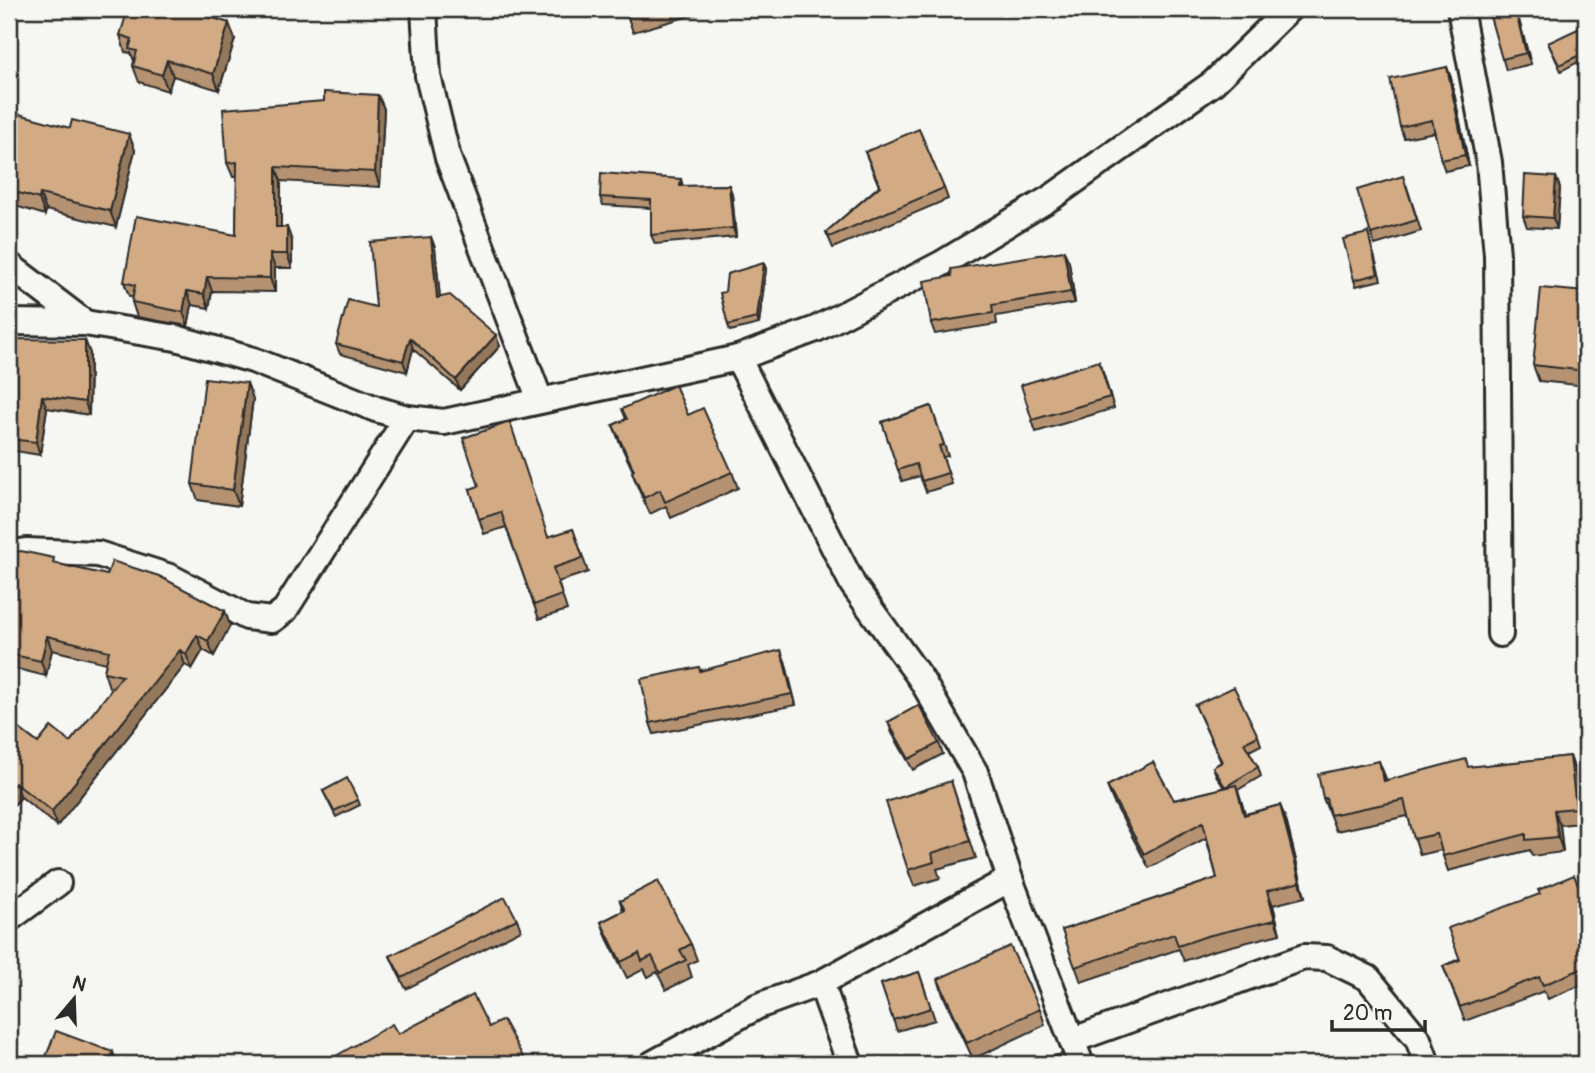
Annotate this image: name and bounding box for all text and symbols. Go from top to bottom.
north arrow [38,964,108,1034]
text: N [69,970,89,997]
scale bar [1332,989,1425,1033]
text: 20 m [1343,1000,1392,1027]

